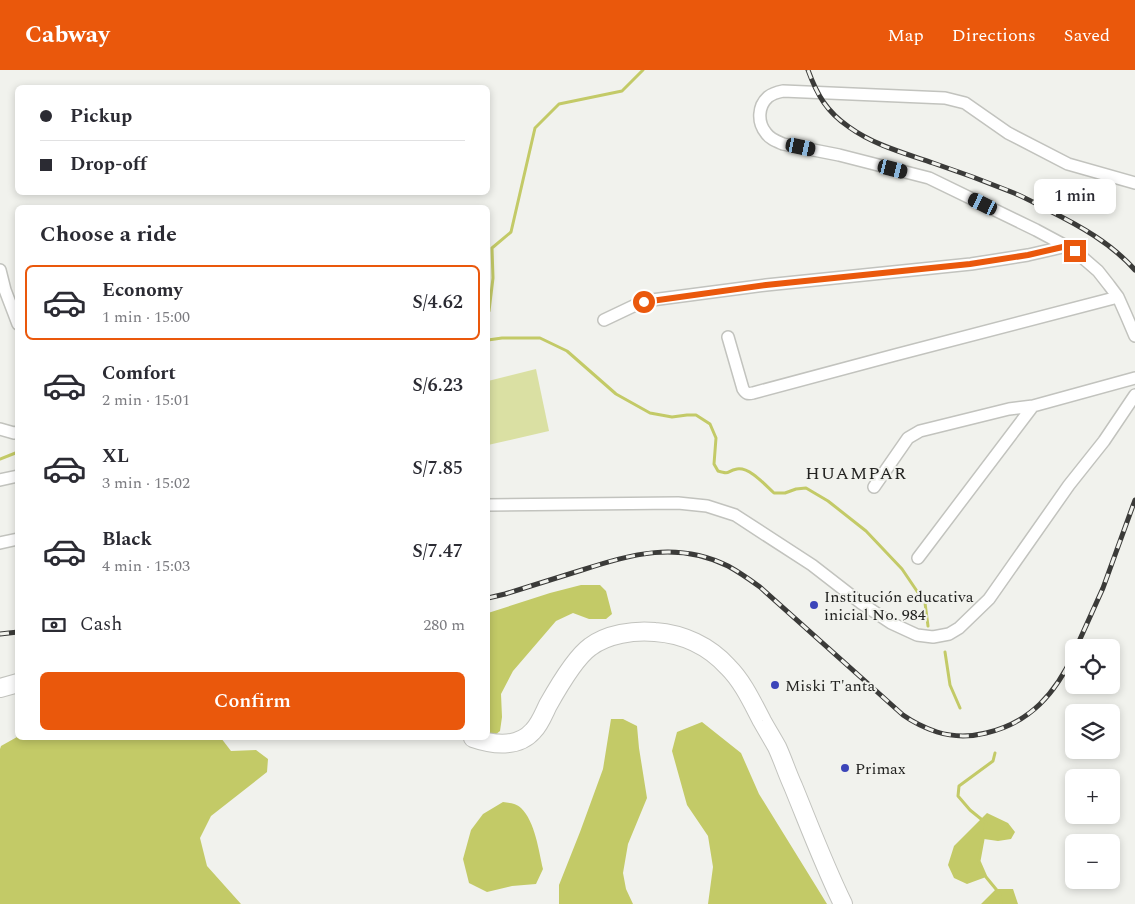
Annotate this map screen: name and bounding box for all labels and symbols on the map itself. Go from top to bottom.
car [784,137,817,157]
car [876,158,909,180]
callout: 1 min [1034,179,1116,214]
car [966,191,999,217]
route end [1064,240,1086,262]
route start [633,291,655,313]
district label: HUAMPAR [805,460,907,487]
place label: Institución educativa inicial No. 984 [824,585,974,627]
marker: Institución educativa inicial No. 984 [808,599,820,611]
place label: Miski T'anta [785,674,875,698]
marker: Miski T'anta [769,679,781,691]
place label: Primax [855,757,906,781]
marker: Primax [839,762,851,774]

